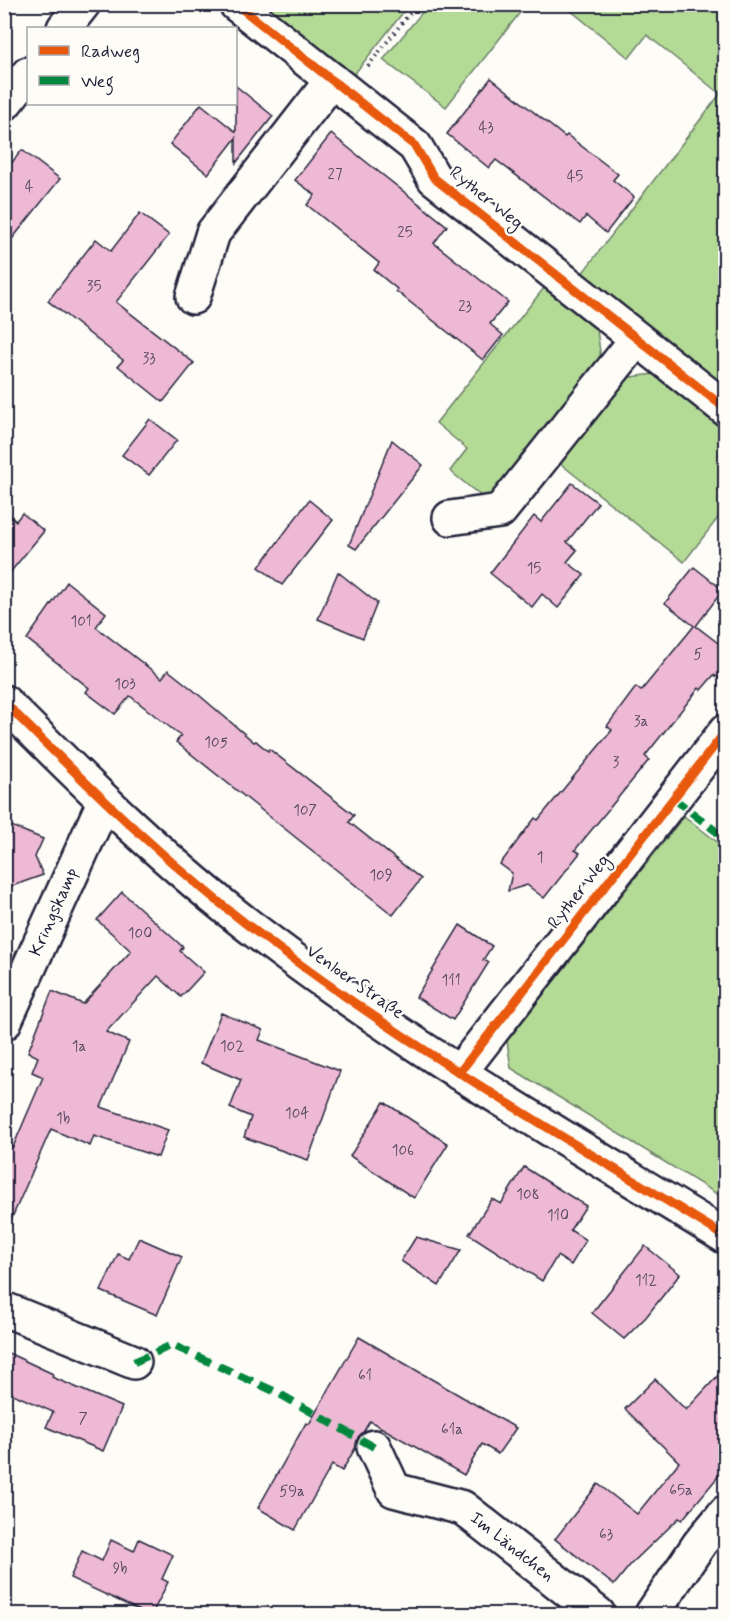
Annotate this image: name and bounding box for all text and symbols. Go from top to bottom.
legend [27,27,237,105]
text: Radweg [81,40,140,64]
text: Weg [81,70,114,96]
house number: 43 [478,118,494,138]
street label: Ryther Weg [443,161,528,236]
house number: 27 [328,165,343,185]
house number: 45 [567,167,583,187]
house number: 4 [25,177,34,197]
house number: 25 [397,223,413,243]
house number: 35 [87,277,101,297]
house number: 23 [458,297,472,317]
house number: 33 [142,349,156,369]
house number: 15 [527,559,541,579]
house number: 101 [70,612,92,632]
house number: 5 [693,645,703,665]
house number: 103 [114,675,136,695]
house number: 3a [634,712,649,732]
house number: 105 [204,733,228,753]
house number: 3 [613,753,620,773]
house number: 107 [293,801,317,821]
house number: 1 [537,848,543,868]
street label: Ryther Weg [542,850,616,935]
street label: Kringskamp [24,864,84,960]
house number: 109 [369,866,393,886]
house number: 100 [128,924,152,944]
street label: Venloer Straße [301,939,409,1025]
house number: 111 [442,971,461,991]
house number: 1a [72,1037,86,1057]
house number: 102 [220,1037,244,1057]
house number: 104 [285,1104,309,1124]
house number: 1b [56,1109,70,1129]
house number: 106 [392,1141,414,1161]
house number: 108 [516,1185,540,1205]
house number: 110 [547,1206,569,1226]
house number: 112 [635,1271,657,1291]
house number: 61 [358,1366,372,1386]
house number: 7 [78,1409,88,1429]
house number: 61a [441,1420,463,1440]
house number: 65a [669,1481,693,1501]
house number: 59a [279,1482,305,1502]
street label: Im Ländchen [465,1506,559,1588]
house number: 63 [599,1525,613,1545]
house number: 9b [113,1559,127,1579]

